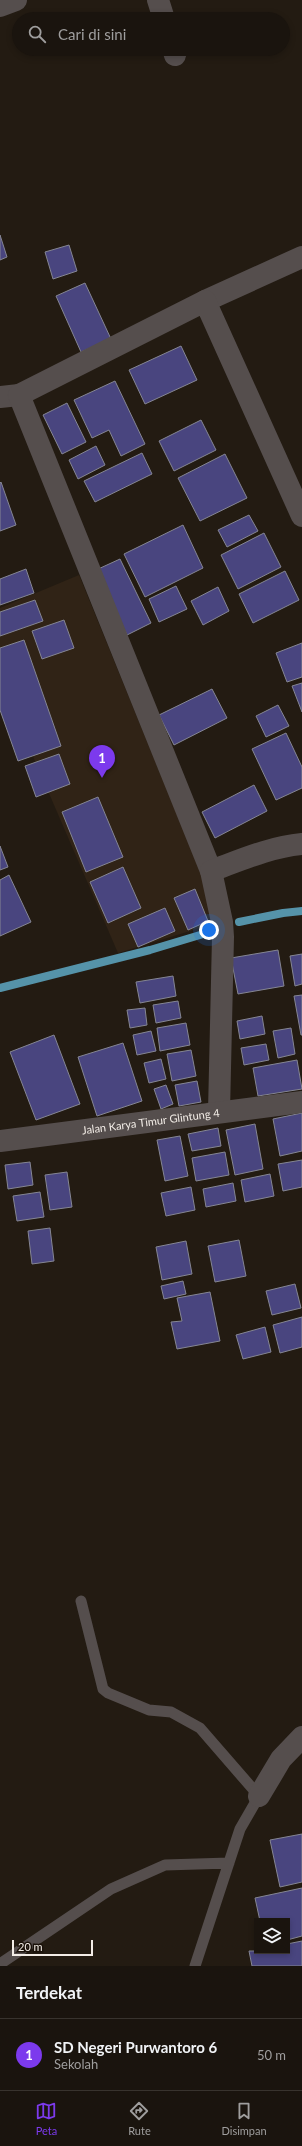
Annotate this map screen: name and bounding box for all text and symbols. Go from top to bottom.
search box [12,12,290,56]
icon: search [26,23,48,45]
text: Cari di sini [58,25,126,43]
pin: 1 [89,745,115,778]
your location [199,920,219,940]
street label: Jalan Karya Timur Glintung 4 [81,1106,221,1136]
map controls [254,1918,290,1954]
button: layers [254,1918,290,1954]
scale bar [12,1938,93,1957]
text: 20 m [18,1940,43,1953]
text: Terdekat [16,1982,82,2003]
text: SD Negeri Purwantoro 6 [54,2038,217,2056]
text: 1 [25,2047,33,2063]
text: 50 m [257,2047,286,2063]
text: Sekolah [54,2056,98,2072]
tab: Peta [35,2100,57,2137]
tab: Rute [128,2100,151,2137]
tab: Disimpan [221,2100,267,2137]

